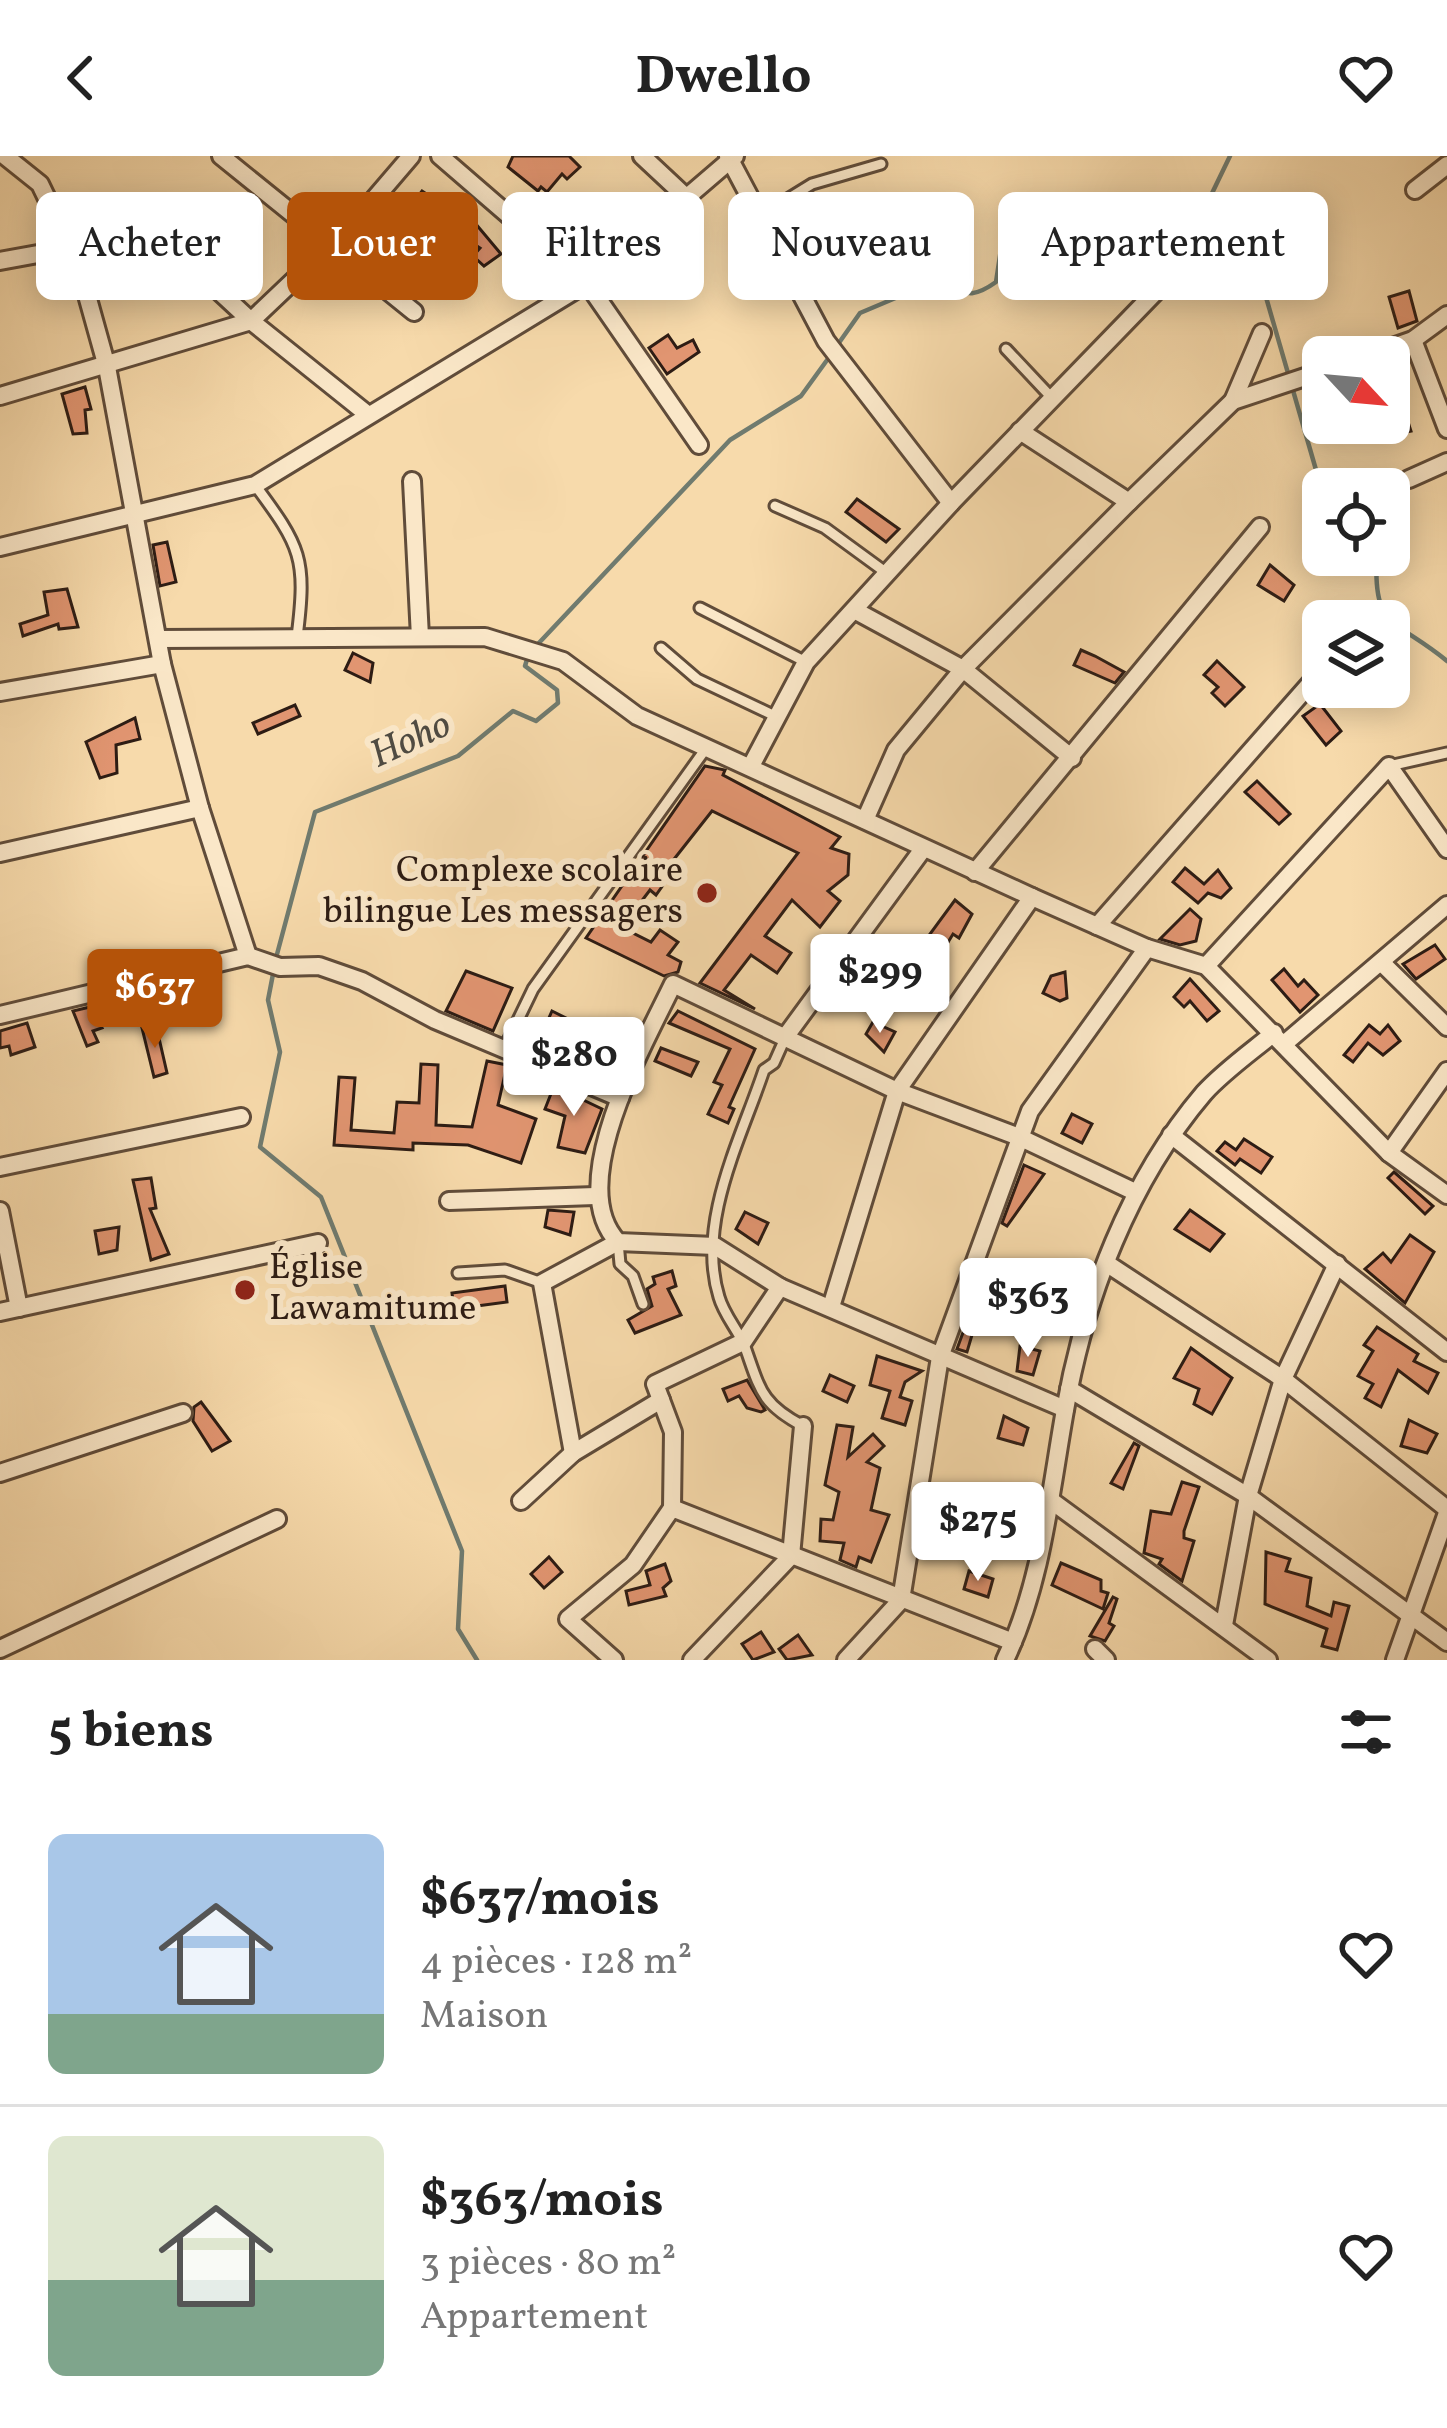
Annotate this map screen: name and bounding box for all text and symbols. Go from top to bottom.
text: Dwello [635,41,812,116]
icon: back [48,45,114,111]
icon: heart [1333,45,1399,111]
chip: Acheter [36,192,263,300]
chip: Louer [287,192,478,300]
chip: Filtres [502,192,704,300]
chip: Nouveau [728,192,974,300]
chip: Appartement [998,192,1328,300]
north arrow [1302,336,1410,444]
map controls [1302,336,1410,708]
button: locate [1302,468,1410,576]
button: layers [1302,600,1410,708]
water label: Hoho [362,699,461,783]
place label: Complexe scolaire bilingue Les messagers [323,847,683,938]
marker: Complexe scolaire bilingue Les messagers [694,880,720,906]
pin: $299 [809,934,951,1036]
text: $299 [837,946,923,1000]
pin: $637 [84,949,226,1051]
text: $637 [114,961,196,1015]
pin: $280 [503,1017,645,1119]
text: $280 [530,1029,618,1083]
place label: Église Lawamitume [269,1244,476,1335]
pin: $363 [957,1258,1099,1360]
text: $363 [987,1270,1069,1324]
marker: Église Lawamitume [232,1277,258,1303]
pin: $275 [907,1482,1049,1584]
text: $275 [939,1494,1017,1548]
text: 5 biens [48,1697,214,1768]
icon: filters [1333,1699,1399,1765]
text: $637/mois [420,1865,659,1936]
icon: home [144,1882,288,2026]
icon: heart [1333,1921,1399,1987]
text: 4 pièces · 128 m² [420,1936,692,1990]
text: Maison [420,1990,548,2044]
text: $363/mois [420,2166,664,2237]
icon: home [144,2184,288,2328]
icon: heart [1333,2223,1399,2289]
text: 3 pièces · 80 m² [420,2237,676,2291]
text: Appartement [420,2291,648,2345]

